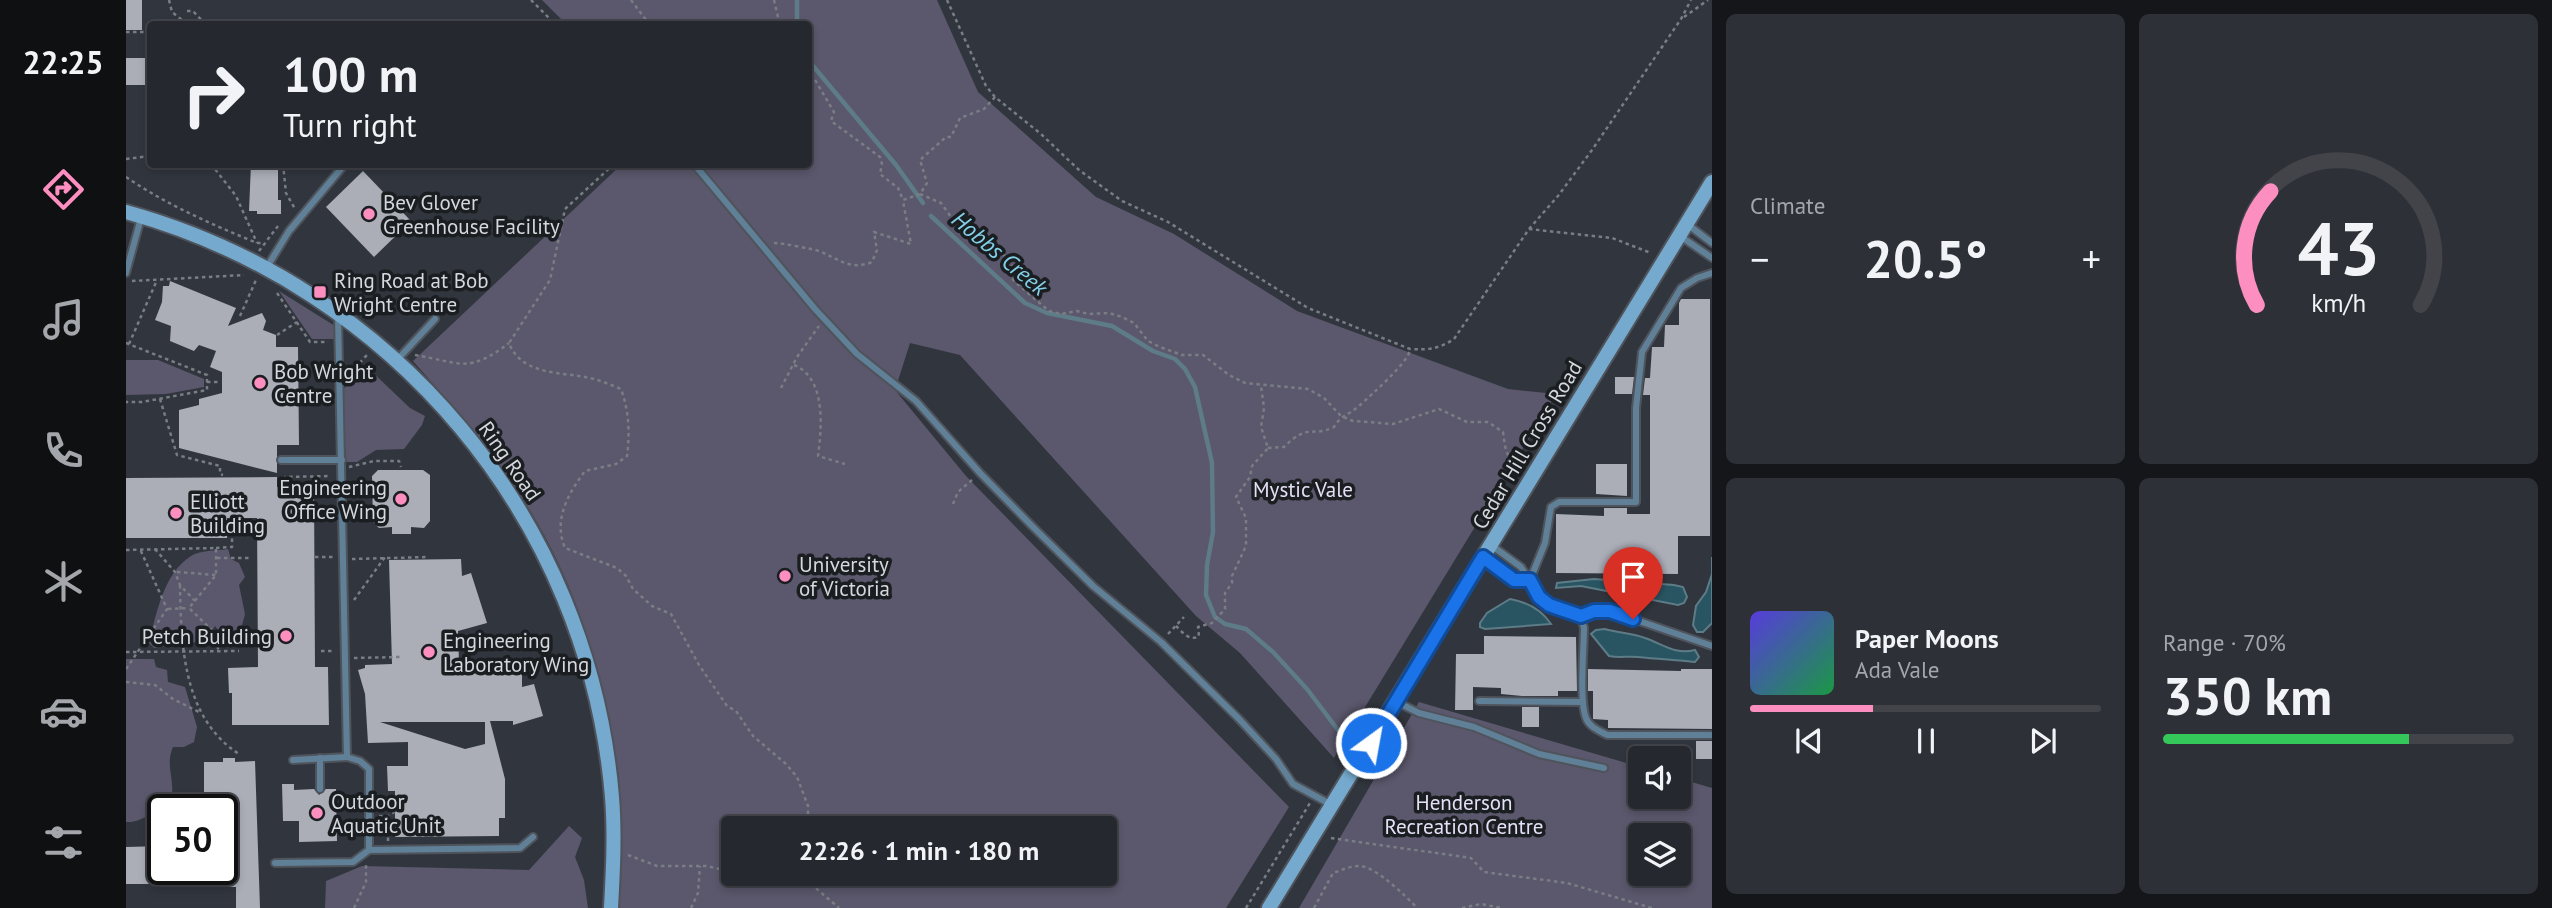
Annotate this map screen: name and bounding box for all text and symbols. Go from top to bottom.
text: 22:25 [22,41,104,83]
text: 100 m [283,42,418,106]
icon: right [168,49,259,140]
text: Turn right [283,104,417,146]
icon: directions [39,165,88,214]
place label: Bev Glover Greenhouse Facility [383,189,560,240]
text: Climate [1750,191,1825,220]
text: 43 [2297,201,2380,295]
water label: Hobbs Creek [946,204,1055,303]
marker: Bev Glover Greenhouse Facility [361,206,377,222]
text: 20.5° [1864,225,1987,292]
text: − [1750,234,1769,283]
text: + [2082,234,2101,283]
place label: Ring Road at Bob Wright Centre [334,267,489,318]
marker: Ring Road at Bob Wright Centre [312,284,328,300]
text: km/h [2311,287,2366,319]
icon: music [39,295,88,344]
street label: Cedar Hill Cross Road [1466,356,1588,534]
place label: Bob Wright Centre [274,358,373,409]
marker: Bob Wright Centre [252,375,268,391]
street label: Ring Road [473,416,547,506]
icon: phone [39,426,88,475]
place label: Engineering Office Wing [279,474,387,525]
park label: Mystic Vale [1253,476,1353,503]
place label: Elliott Building [190,488,265,539]
marker: Engineering Office Wing [393,491,409,507]
marker: Elliott Building [168,505,184,521]
pin [1603,547,1663,619]
place label: University of Victoria [799,551,890,602]
icon: climate [39,557,88,606]
icon: arrive [1614,558,1652,596]
marker: University of Victoria [777,568,793,584]
text: Paper Moons [1855,622,1999,655]
place label: Petch Building [142,623,272,650]
place label: Engineering Laboratory Wing [443,627,589,678]
marker: Petch Building [278,628,294,644]
text: Range · 70% [2163,628,2286,657]
marker: Engineering Laboratory Wing [421,644,437,660]
text: Ada Vale [1855,655,1939,684]
text: 350 km [2163,662,2332,729]
icon: car [39,687,88,736]
position arrow [1334,706,1408,780]
icon: previous [1790,722,1828,760]
icon: pause [1907,722,1945,760]
icon: next [2024,722,2062,760]
map controls [1628,746,1691,886]
button: sound [1628,746,1691,809]
place label: Outdoor Aquatic Unit [331,788,441,839]
park label: Henderson Recreation Centre [1384,789,1544,840]
speed limit sign: 50 [147,794,238,885]
marker: Outdoor Aquatic Unit [309,805,325,821]
icon: filters [39,818,88,867]
button: layers [1628,823,1691,886]
text: 22:26 · 1 min · 180 m [799,834,1039,867]

